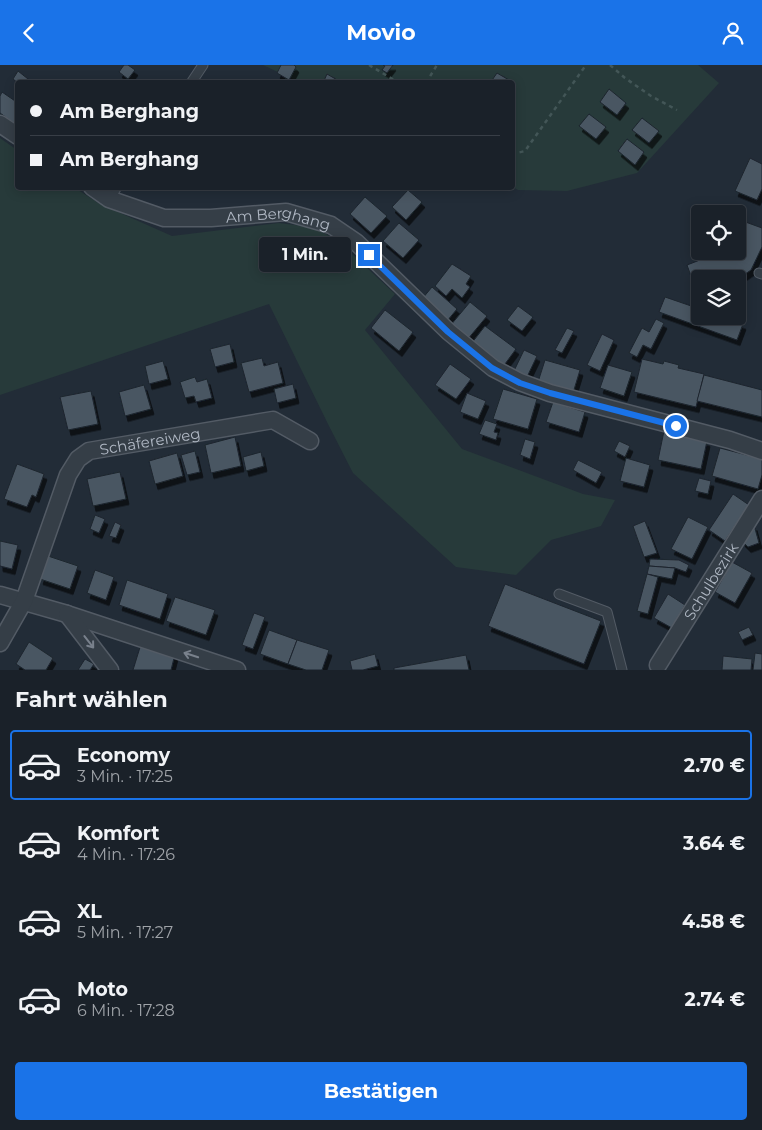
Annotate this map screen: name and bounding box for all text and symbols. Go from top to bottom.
icon: back [15,19,43,47]
text: Movio [346,19,416,46]
icon: person [719,19,747,47]
text: Am Berghang [60,100,199,123]
text: Am Berghang [60,148,199,171]
street label: Am Berghang [225,202,333,234]
map controls [691,205,746,325]
button: locate [691,205,746,260]
callout: 1 Min. [259,237,352,273]
route end [358,244,380,266]
text: 1 Min. [282,245,328,264]
button: layers [691,270,746,325]
route start [665,415,687,437]
street label: Schäfereiweg [98,423,202,459]
street label: Schulbezirk [679,539,742,623]
one-way arrow [83,635,94,648]
one-way arrow [183,650,199,659]
text: Fahrt wählen [15,686,168,713]
icon: car [17,743,62,788]
text: Economy [77,744,170,767]
text: 2.70 € [684,754,745,777]
text: 3 Min. · 17:25 [77,767,173,786]
icon: car [17,821,62,866]
text: Komfort [77,822,159,845]
text: 3.64 € [683,832,745,855]
text: 4 Min. · 17:26 [77,845,175,864]
icon: car [17,899,62,944]
text: XL [77,900,102,923]
text: 4.58 € [682,910,745,933]
text: 5 Min. · 17:27 [77,923,173,942]
icon: car [17,977,62,1022]
text: Moto [77,978,128,1001]
text: 2.74 € [685,988,745,1011]
text: 6 Min. · 17:28 [77,1001,175,1020]
button: Bestätigen [15,1062,747,1120]

